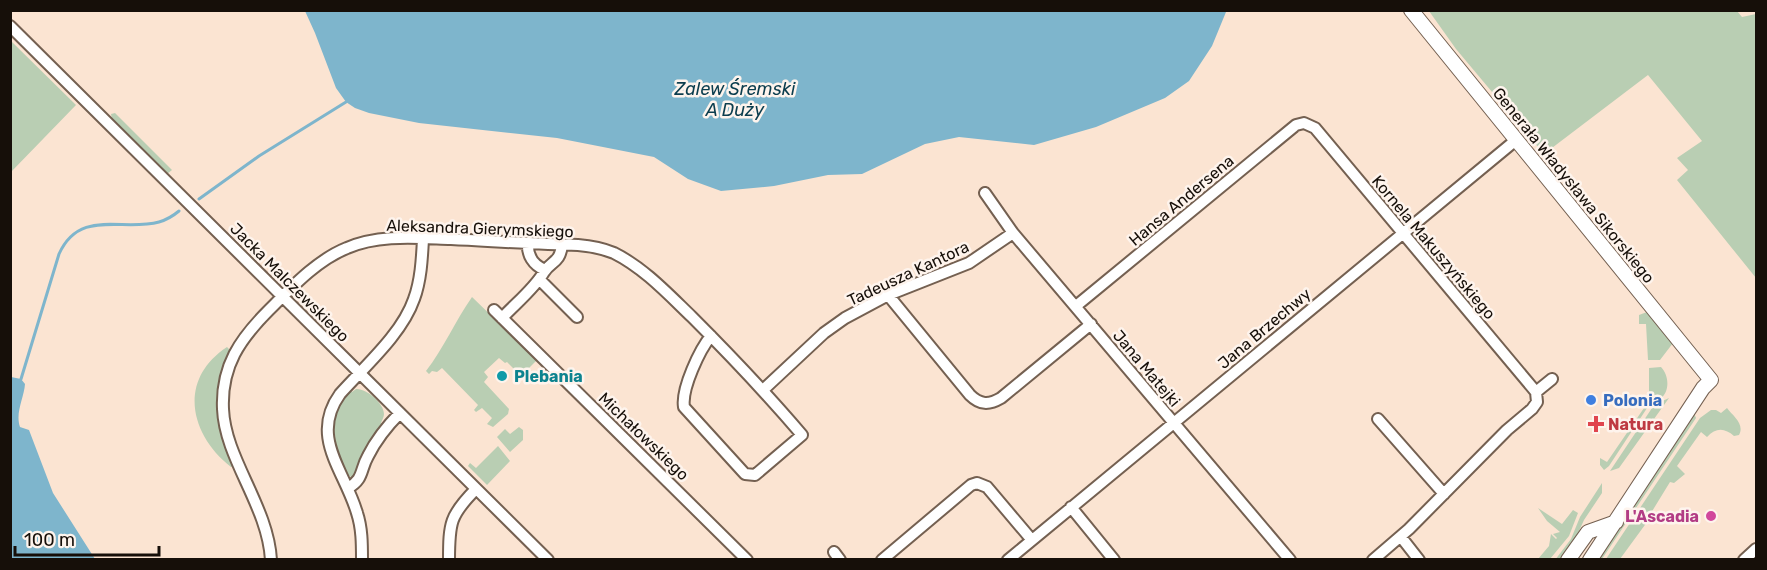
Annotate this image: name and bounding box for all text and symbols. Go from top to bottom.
water label: Zalew Śremski A Duży [674,78,796,121]
street label: Generała Władysława Sikorskiego [1489,84,1658,287]
street label: Hansa Andersena [1125,151,1238,250]
street label: Kornela Makuszyńskiego [1368,172,1499,323]
street label: Aleksandra Gierymskiego [386,216,574,241]
street label: Jacka Malczewskiego [226,219,353,346]
street label: Tadeusza Kantora [844,237,972,310]
street label: Jana Brzechwy [1214,284,1315,373]
street label: Jana Matejki [1109,326,1184,411]
place label: Plebania [514,367,583,386]
marker: Plebania [495,369,509,383]
street label: Michałowskiego [595,389,693,484]
place label: Polonia [1603,391,1662,410]
marker: Polonia [1584,393,1598,407]
place label: Natura [1608,415,1663,434]
marker: Natura [1589,417,1603,431]
place label: L'Ascadia [1625,507,1699,526]
marker: L'Ascadia [1704,509,1718,523]
scale bar [15,519,159,557]
text: 100 m [24,529,75,551]

